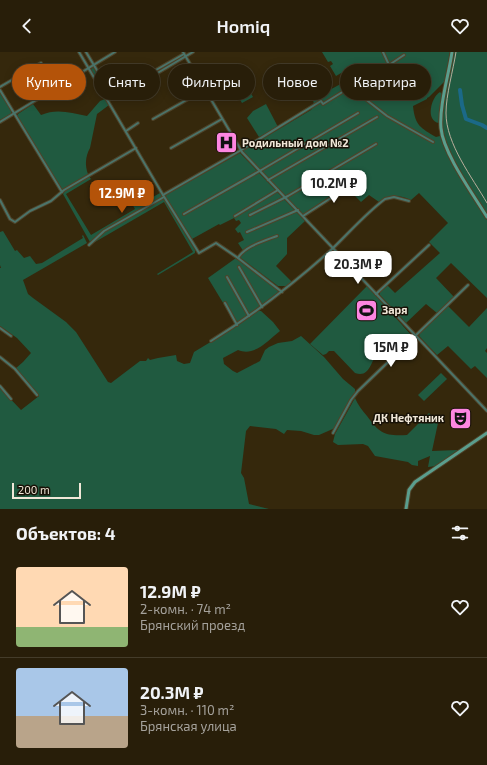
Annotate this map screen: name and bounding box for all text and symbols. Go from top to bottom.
icon: back [16,15,38,37]
text: Homiq [217,15,270,37]
icon: heart [449,15,471,37]
chip: Купить [12,64,86,100]
chip: Снять [94,64,160,100]
chip: Фильтры [168,64,255,100]
chip: Новое [263,64,332,100]
chip: Квартира [340,64,431,100]
hospital icon: Родильный дом №2 [214,130,240,156]
place label: Родильный дом №2 [242,136,349,149]
pin: 10.2M ₽ [297,170,371,204]
text: 10.2M ₽ [311,175,357,191]
pin: 12.9M ₽ [85,180,159,214]
text: 12.9M ₽ [99,185,145,201]
pin: 20.3M ₽ [321,251,395,285]
text: 20.3M ₽ [334,256,382,272]
sports icon: Заря [353,297,379,323]
place label: Заря [382,303,407,316]
pin: 15M ₽ [363,334,419,368]
text: 15M ₽ [373,339,409,355]
theatre icon: ДК Нефтяник [447,405,473,431]
place label: ДК Нефтяник [373,411,444,424]
scale bar [12,481,81,500]
text: 200 m [18,483,50,496]
icon: filters [449,522,471,544]
text: Объектов: 4 [16,523,116,543]
text: 12.9M ₽ [140,581,201,601]
icon: home [48,583,96,631]
icon: heart [449,596,471,618]
text: 2-комн. · 74 m² [140,601,231,617]
text: Брянский проезд [140,617,245,633]
text: 20.3M ₽ [140,682,204,702]
icon: home [48,684,96,732]
icon: heart [449,697,471,719]
text: 3-комн. · 110 m² [140,702,234,718]
text: Брянская улица [140,718,237,734]

